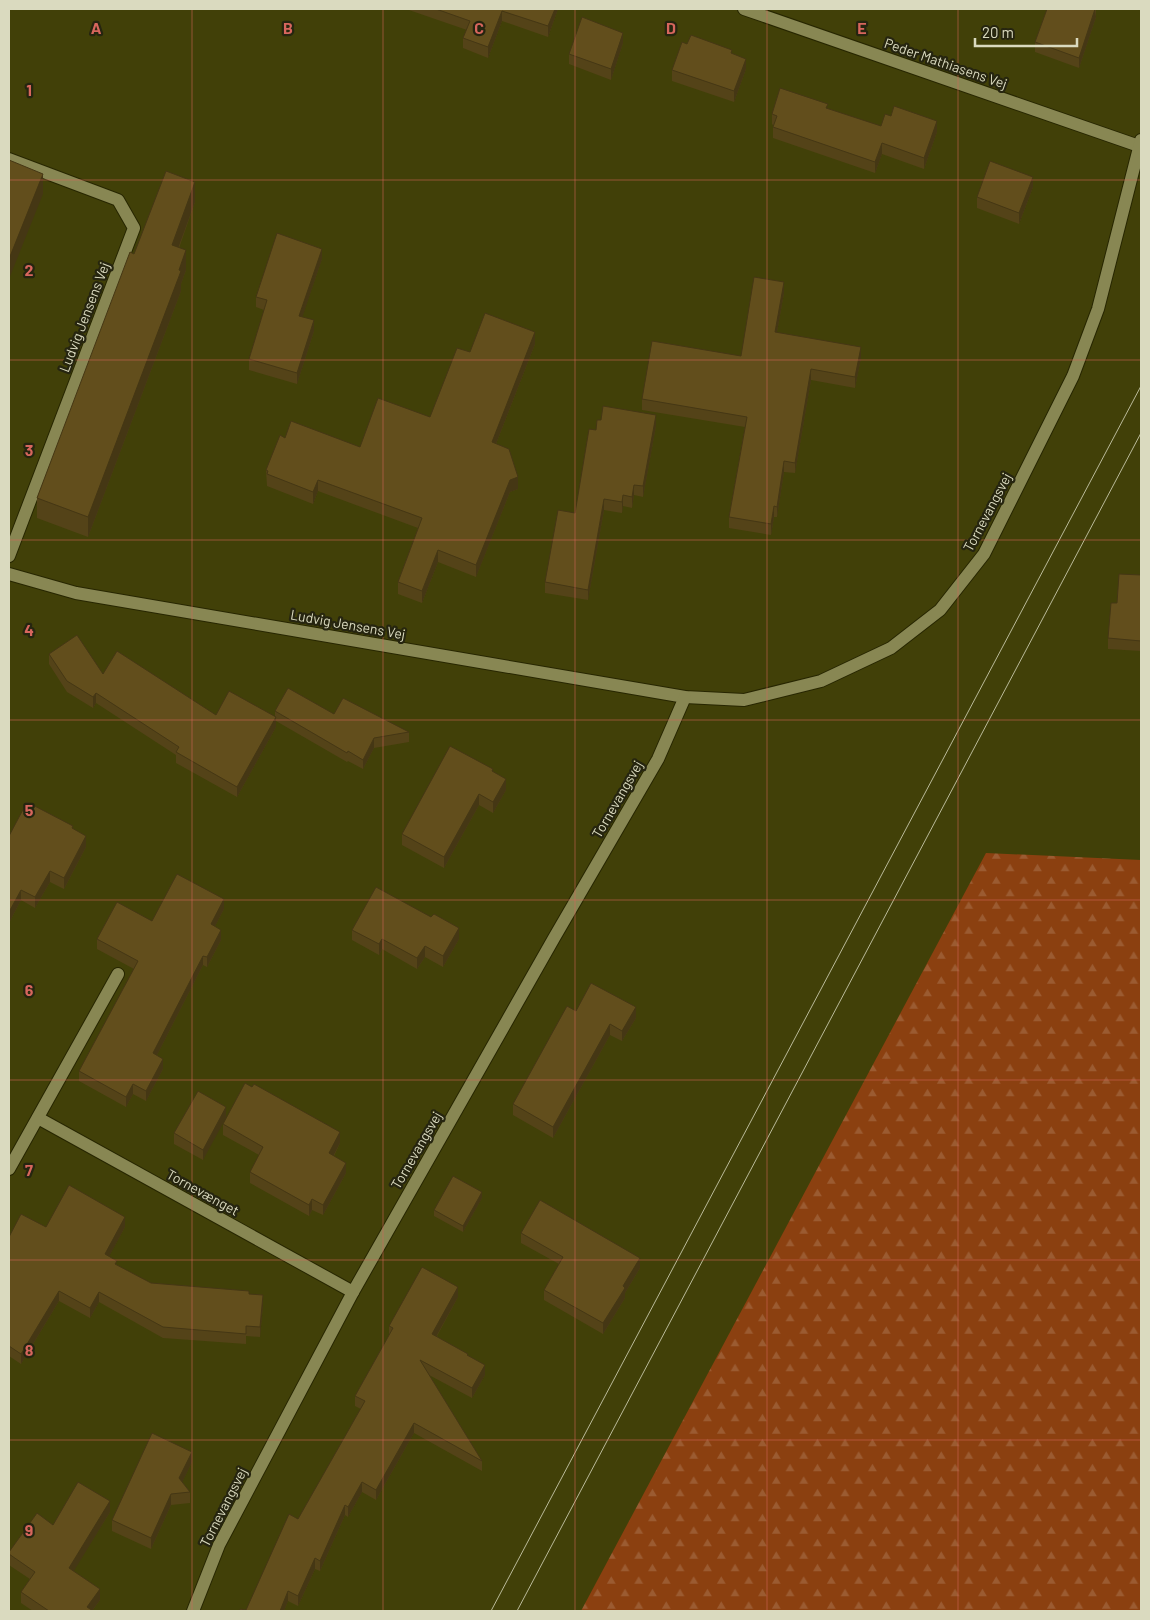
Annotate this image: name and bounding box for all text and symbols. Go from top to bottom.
scale bar [975,15,1078,47]
text: A [91,18,102,37]
text: B [283,18,293,37]
text: C [474,18,484,37]
text: D [666,18,676,37]
text: E [857,18,867,37]
text: 20 m [982,23,1014,41]
street label: Peder Mathiasens Vej [882,34,1010,92]
text: 1 [26,80,32,99]
text: 2 [25,260,34,279]
street label: Ludvig Jensens Vej [55,260,113,374]
text: 3 [25,440,33,459]
street label: Tornevangsvej [959,470,1015,554]
street label: Ludvig Jensens Vej [289,606,407,642]
text: 4 [24,620,34,639]
street label: Tornevangsvej [588,757,646,841]
text: 5 [25,800,34,819]
text: 6 [25,980,34,999]
street label: Tornevangsvej [387,1108,445,1192]
text: 7 [25,1160,33,1179]
street label: Tornevænget [164,1165,242,1219]
text: 8 [25,1340,34,1359]
street label: Tornevangsvej [196,1465,250,1549]
text: 9 [25,1520,33,1539]

